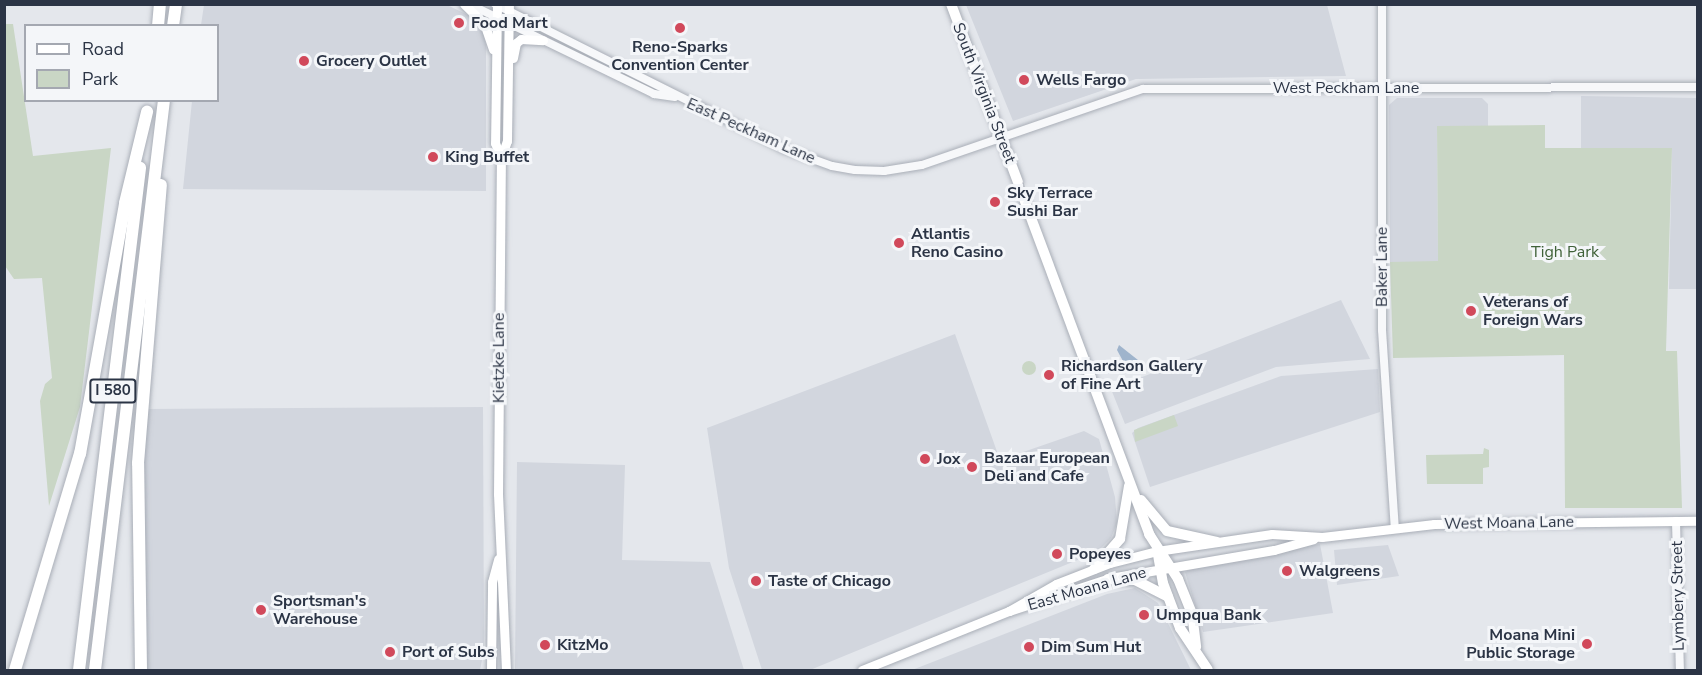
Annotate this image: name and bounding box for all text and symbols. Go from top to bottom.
place label: Food Mart [471,13,548,33]
marker: Food Mart [452,16,466,30]
street label: South Virginia Street [948,20,1020,166]
marker: Reno-Sparks Convention Center [673,21,687,35]
legend [24,24,219,102]
text: Road [82,37,124,61]
place label: Reno-Sparks Convention Center [611,37,749,75]
place label: Grocery Outlet [316,51,426,71]
marker: Grocery Outlet [297,54,311,68]
text: Park [82,67,118,91]
place label: Wells Fargo [1036,70,1126,90]
marker: Wells Fargo [1017,73,1031,87]
street label: West Peckham Lane [1273,78,1419,98]
street label: East Peckham Lane [684,94,818,168]
place label: King Buffet [445,147,529,167]
marker: King Buffet [426,150,440,164]
place label: Sky Terrace Sushi Bar [1007,183,1093,221]
marker: Sky Terrace Sushi Bar [988,195,1002,209]
place label: Atlantis Reno Casino [911,224,1003,262]
street label: Baker Lane [1372,227,1392,307]
marker: Atlantis Reno Casino [892,236,906,250]
park label: Tigh Park [1531,242,1599,262]
place label: Veterans of Foreign Wars [1483,292,1583,330]
marker: Veterans of Foreign Wars [1464,304,1478,318]
street label: Kietzke Lane [489,313,509,403]
place label: Richardson Gallery of Fine Art [1061,356,1203,394]
marker: Richardson Gallery of Fine Art [1042,368,1056,382]
road number: I 580 [89,379,137,403]
place label: Bazaar European Deli and Cafe [984,448,1110,486]
place label: Jox [937,449,960,469]
marker: Jox [918,452,932,466]
marker: Bazaar European Deli and Cafe [965,460,979,474]
street label: West Moana Lane [1444,512,1574,534]
street label: Lymbery Street [1667,541,1689,651]
place label: Popeyes [1069,544,1131,564]
marker: Popeyes [1050,547,1064,561]
place label: Walgreens [1299,561,1380,581]
street label: East Moana Lane [1025,563,1149,615]
marker: Walgreens [1280,564,1294,578]
place label: Taste of Chicago [768,571,891,591]
marker: Taste of Chicago [749,574,763,588]
place label: Sportsman's Warehouse [273,591,366,629]
marker: Sportsman's Warehouse [254,603,268,617]
place label: Umpqua Bank [1156,605,1261,625]
marker: Umpqua Bank [1137,608,1151,622]
place label: Moana Mini Public Storage [1466,625,1575,663]
place label: KitzMo [557,635,609,655]
place label: Dim Sum Hut [1041,637,1141,657]
marker: Moana Mini Public Storage [1580,637,1594,651]
marker: KitzMo [538,638,552,652]
marker: Dim Sum Hut [1022,640,1036,654]
place label: Port of Subs [402,642,494,662]
marker: Port of Subs [383,645,397,659]

